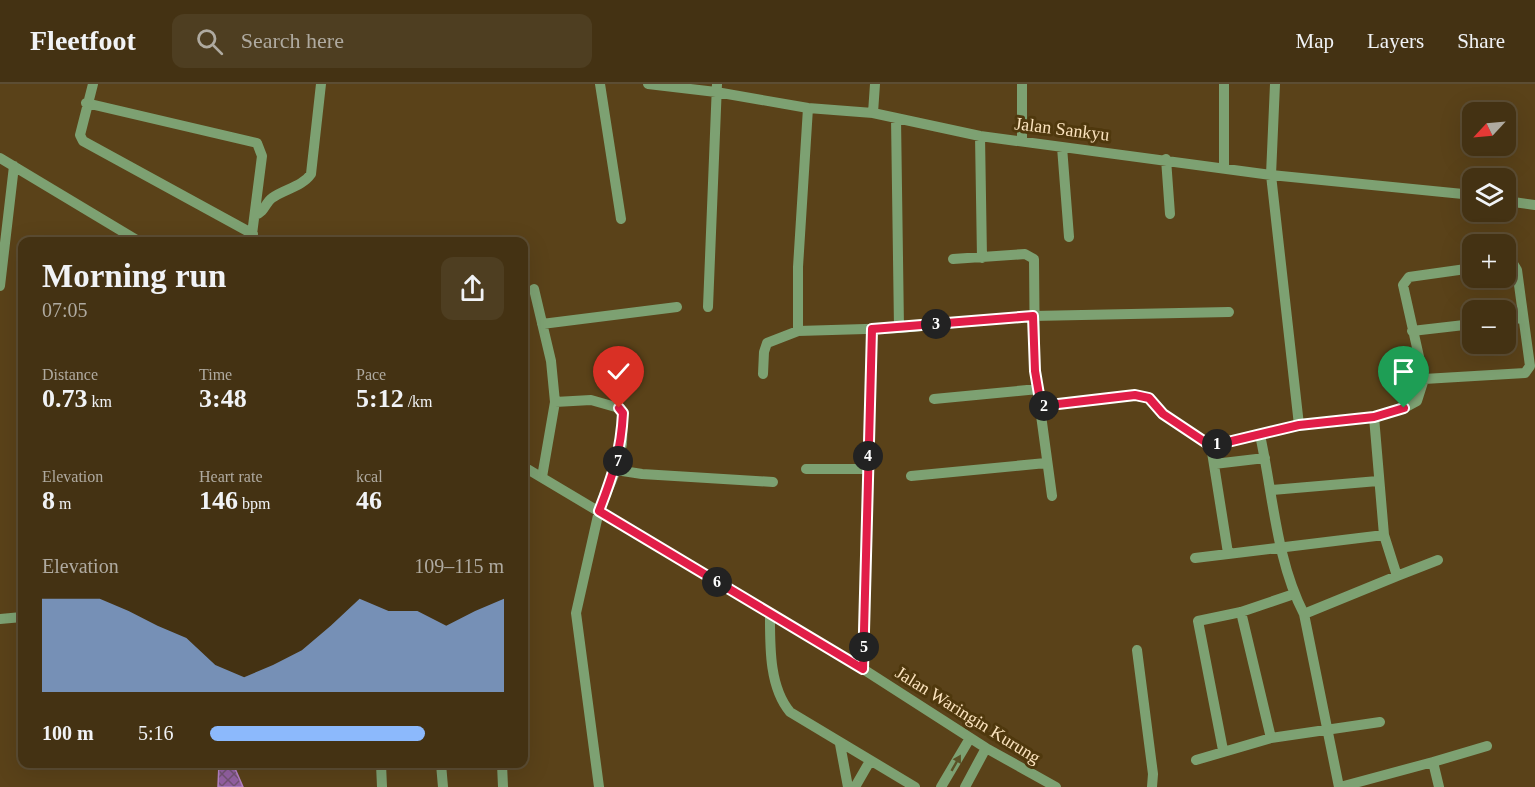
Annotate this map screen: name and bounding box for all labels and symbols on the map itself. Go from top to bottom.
north arrow [1462,102,1516,156]
street label: Jalan Sankyu [1013,113,1111,145]
pin: 3 [921,309,951,339]
pin [593,346,644,408]
pin [1378,346,1429,408]
pin: 2 [1029,391,1059,421]
pin: 1 [1202,429,1232,459]
pin: 4 [853,441,883,471]
pin: 7 [603,446,633,476]
pin: 6 [702,567,732,597]
pin: 5 [849,632,879,662]
street label: Jalan Waringin Kurung [892,662,1044,768]
one-way arrow [950,755,961,771]

